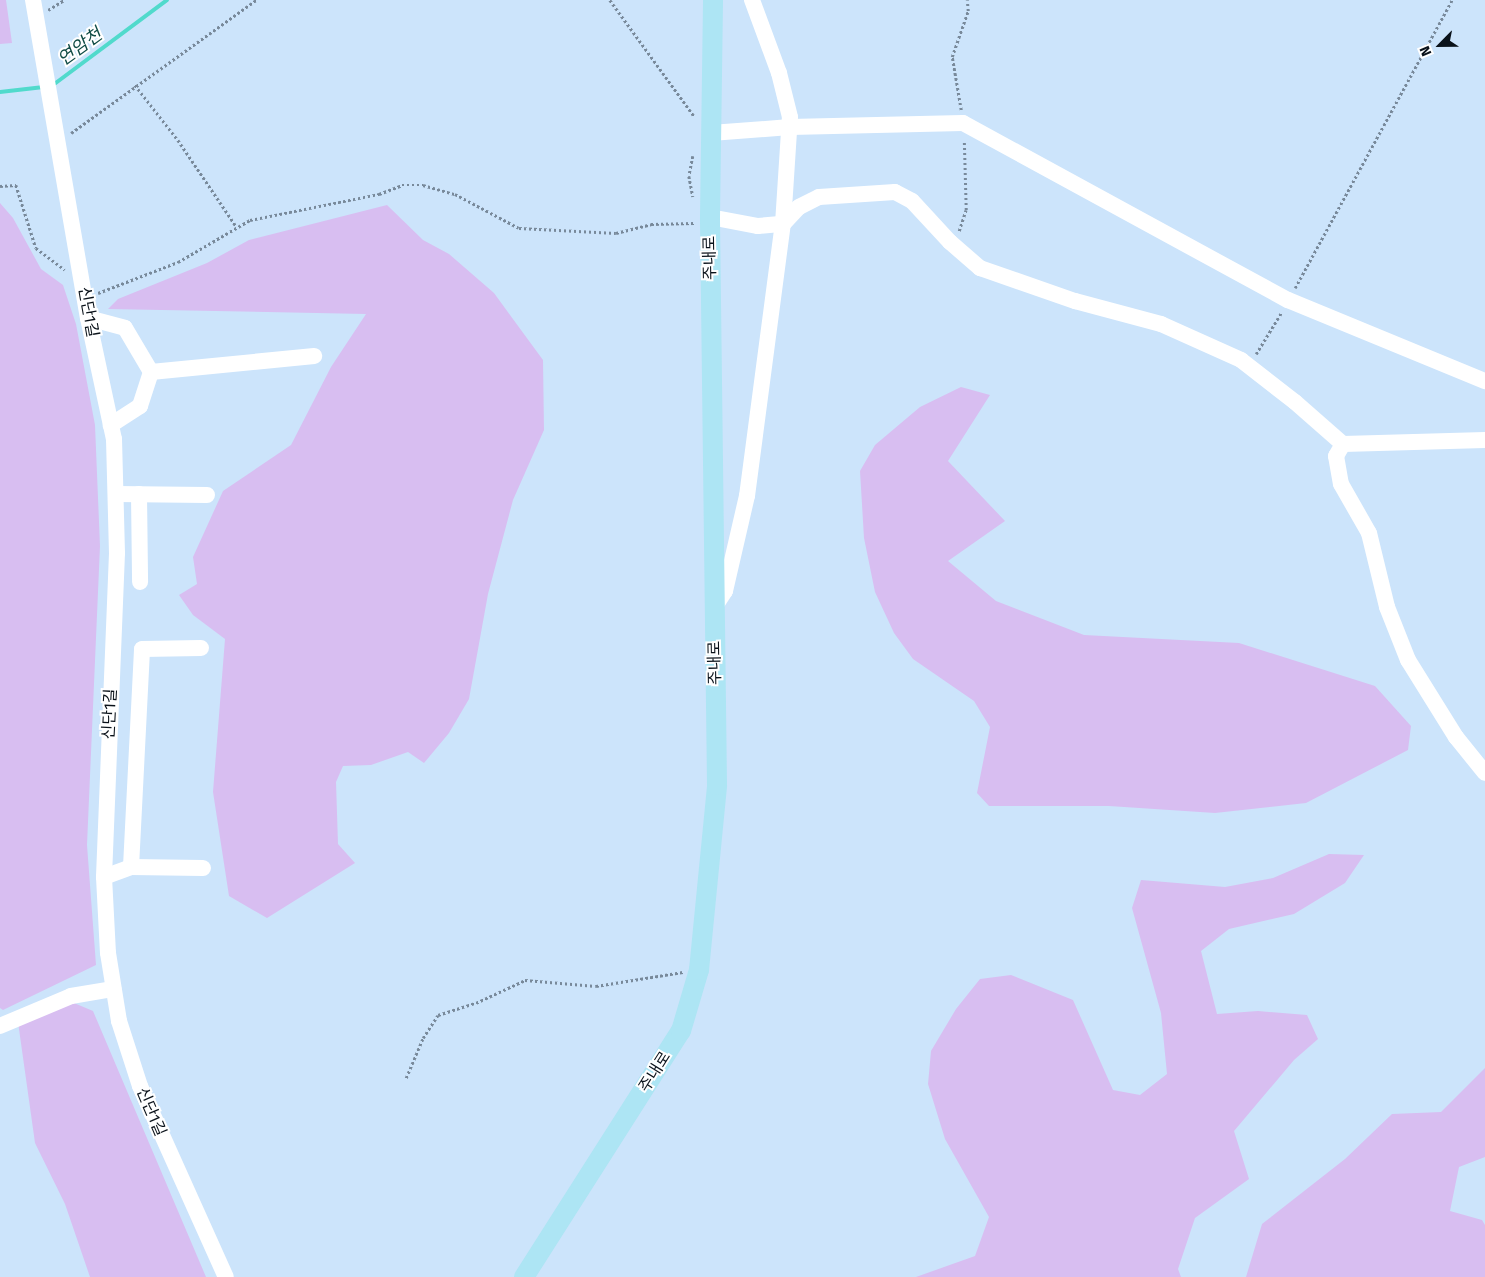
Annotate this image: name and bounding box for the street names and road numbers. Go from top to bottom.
street label: 주내로 [700,236,720,280]
street label: 신단1길 [74,285,102,339]
street label: 주내로 [705,641,725,685]
street label: 신단1길 [99,688,121,740]
street label: 주내로 [635,1048,675,1096]
street label: 신단1길 [132,1085,170,1139]

